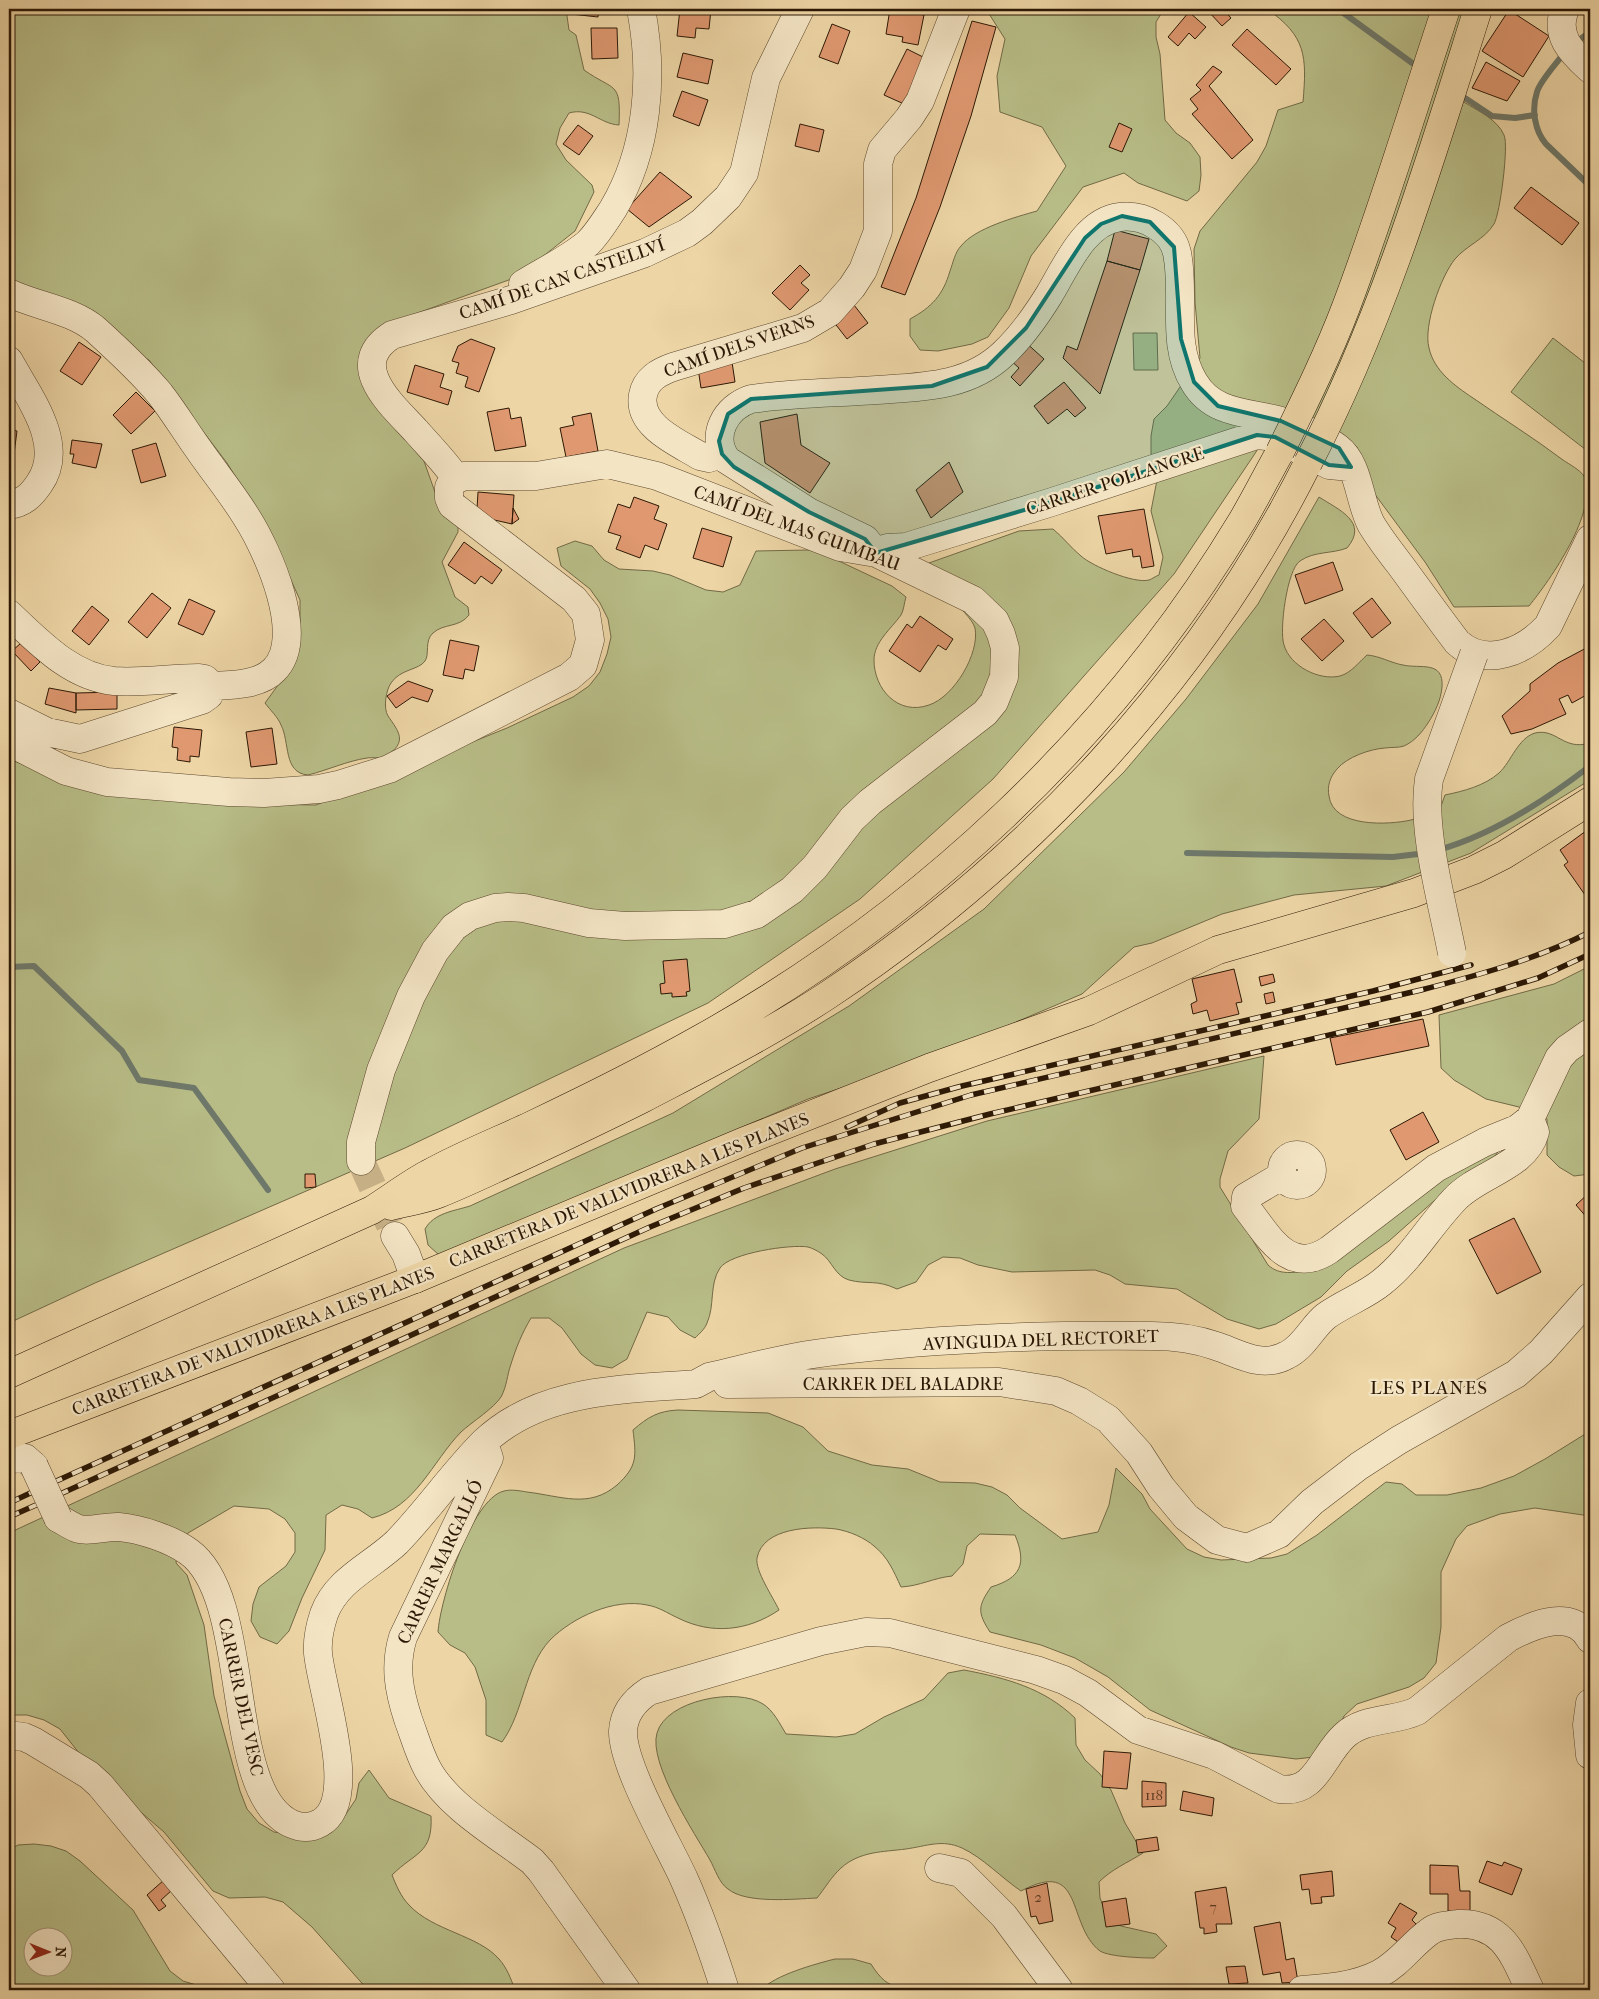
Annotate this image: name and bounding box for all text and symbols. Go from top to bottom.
street label: CAMÍ DE CAN CASTELLVÍ [456,233,669,325]
street label: CAMÍ DELS VERNS [661,310,817,382]
street label: CARRER POLLANCRE [1023,443,1207,520]
street label: CAMÍ DEL MAS GUIMBAU [690,480,904,576]
street label: CARRETERA DE VALLVIDRERA A LES PLANES [446,1108,812,1273]
street label: CARRETERA DE VALLVIDRERA A LES PLANES [69,1262,437,1421]
street label: AVINGUDA DEL RECTORET [922,1326,1160,1355]
street label: CARRER DEL BALADRE [803,1374,1003,1395]
district label: LES PLANES [1370,1377,1488,1399]
street label: CARRER MARGALLÓ [391,1476,488,1648]
street label: CARRER DEL VESC [213,1616,268,1778]
house number: 118 [1145,1786,1163,1804]
house number: 2 [1034,1888,1042,1906]
house number: 7 [1209,1898,1217,1916]
north arrow [22,1926,72,1976]
text: N [52,1947,69,1958]

